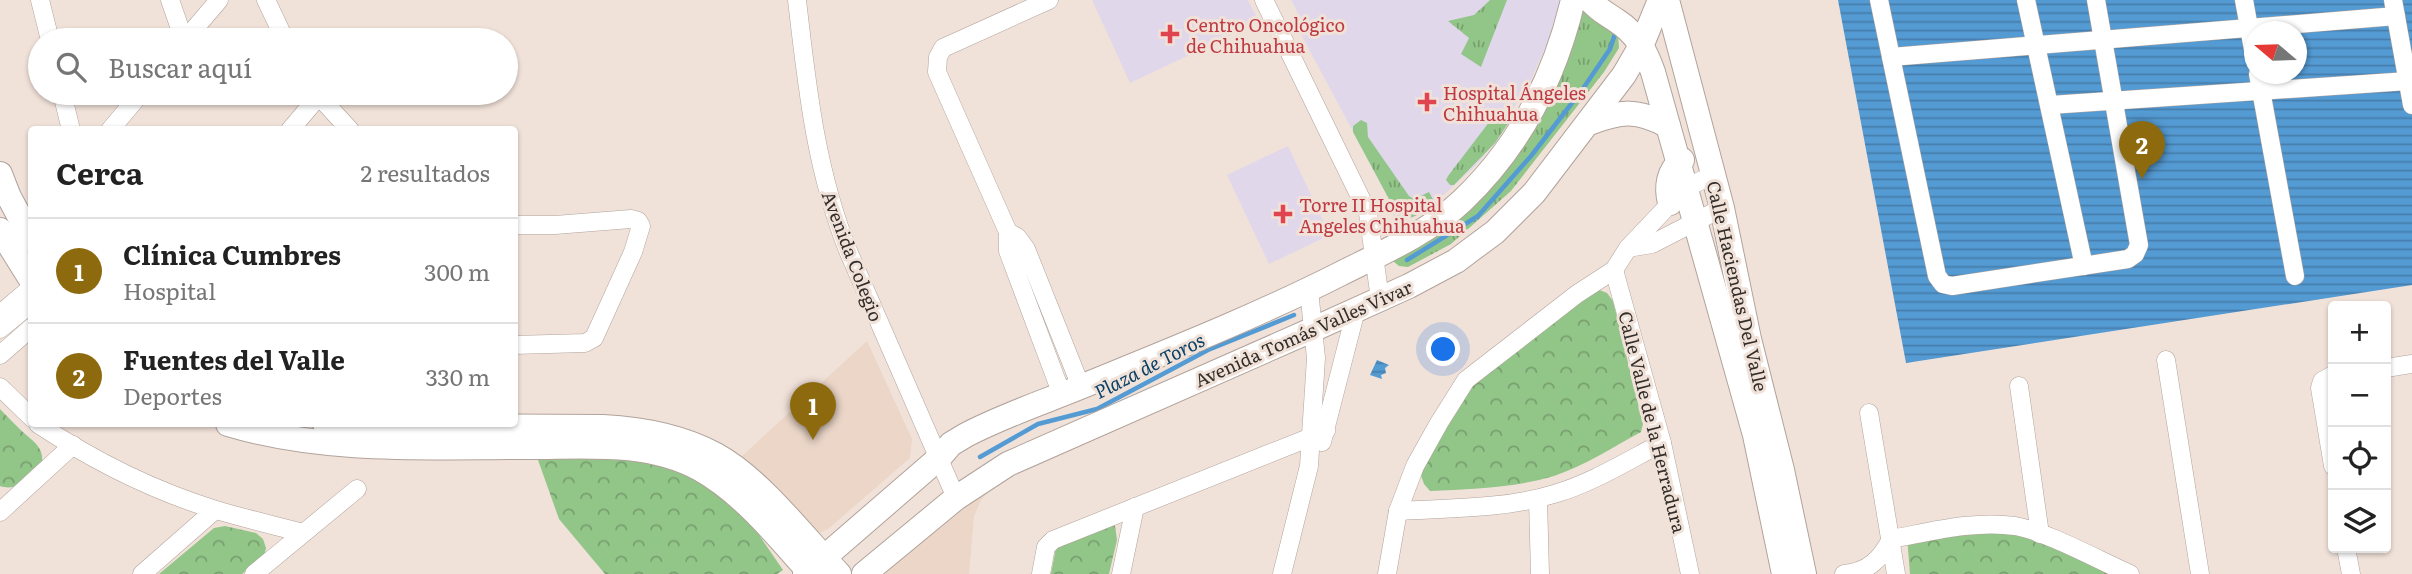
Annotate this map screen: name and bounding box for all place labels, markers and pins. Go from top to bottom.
place label: Centro Oncológico de Chihuahua [1186,11,1345,59]
marker: Centro Oncológico de Chihuahua [1160,24,1180,44]
place label: Hospital Ángeles Chihuahua [1443,79,1586,127]
marker: Hospital Ángeles Chihuahua [1417,92,1437,112]
pin: 2 [2119,121,2165,179]
place label: Torre II Hospital Angeles Chihuahua [1299,191,1465,239]
marker: Torre II Hospital Angeles Chihuahua [1273,204,1293,224]
pin: 1 [790,382,836,440]

